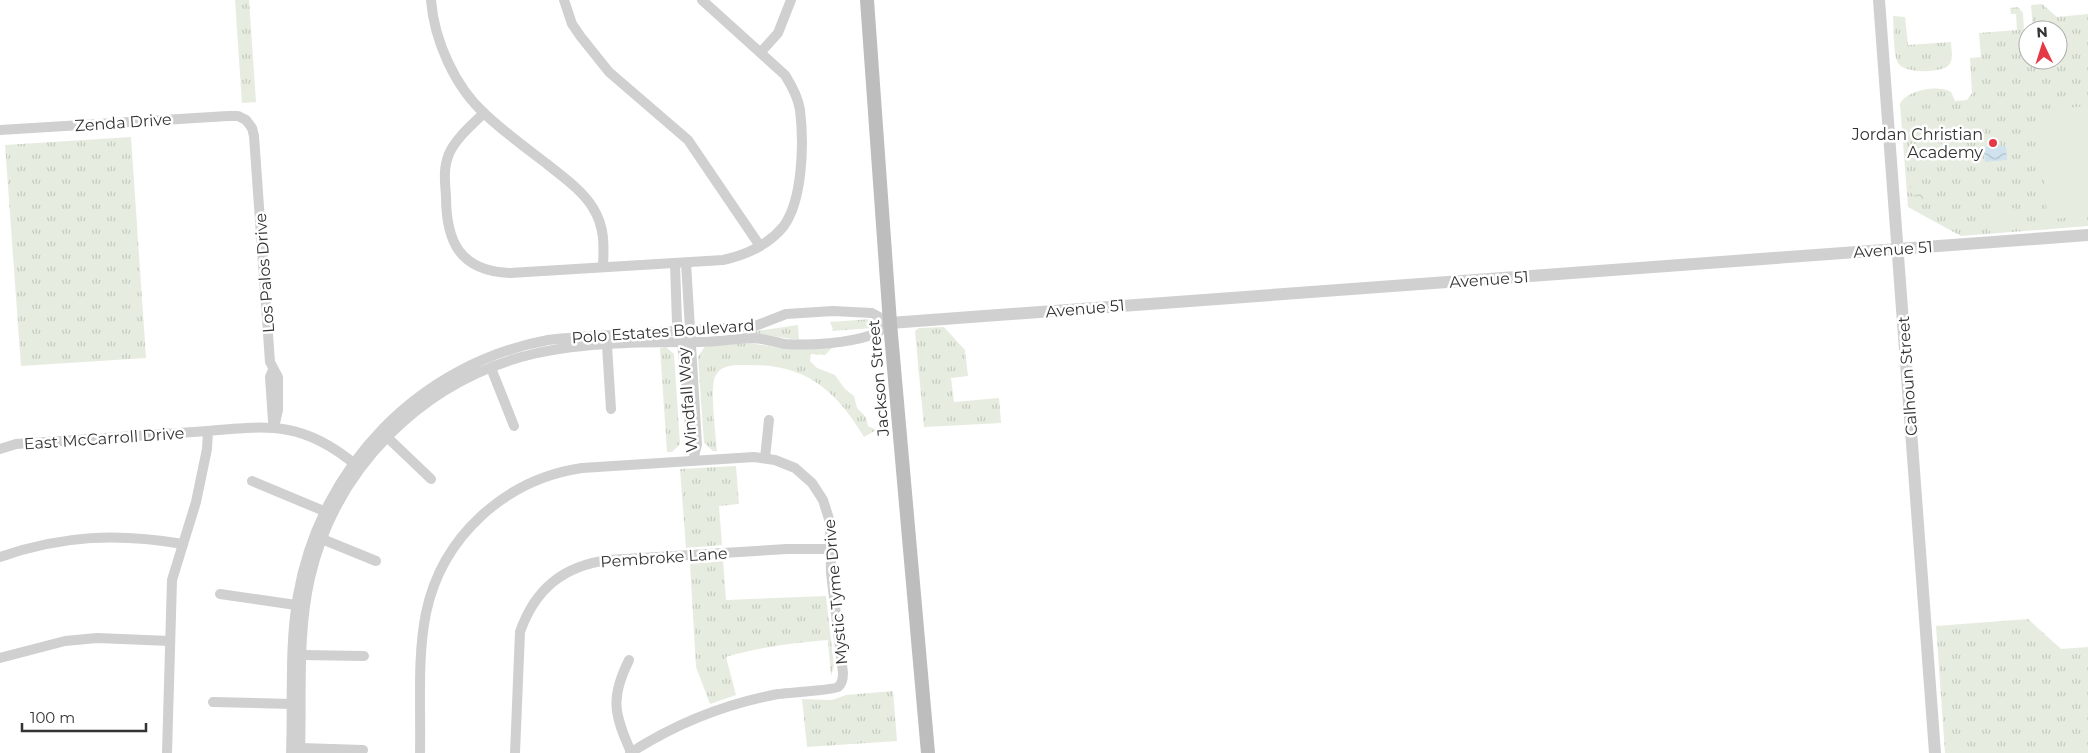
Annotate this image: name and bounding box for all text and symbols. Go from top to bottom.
north arrow [2018,20,2068,70]
text: N [2036,23,2048,41]
street label: Zenda Drive [74,110,172,135]
place label: Jordan Christian Academy [1851,125,1983,162]
marker: Jordan Christian Academy [1987,137,1999,149]
street label: Los Palos Drive [251,212,278,334]
street label: Avenue 51 [1853,237,1933,262]
street label: Avenue 51 [1449,267,1529,292]
street label: Avenue 51 [1045,296,1125,321]
street label: Calhoun Street [1894,315,1921,436]
street label: Polo Estates Boulevard [571,316,755,347]
street label: Jackson Street [864,318,893,438]
street label: Windfall Way [673,346,702,453]
street label: East McCarroll Drive [23,423,185,454]
street label: Mystic Tyme Drive [820,518,851,666]
street label: Pembroke Lane [600,544,728,571]
scale bar [22,700,146,732]
text: 100 m [30,708,75,727]

